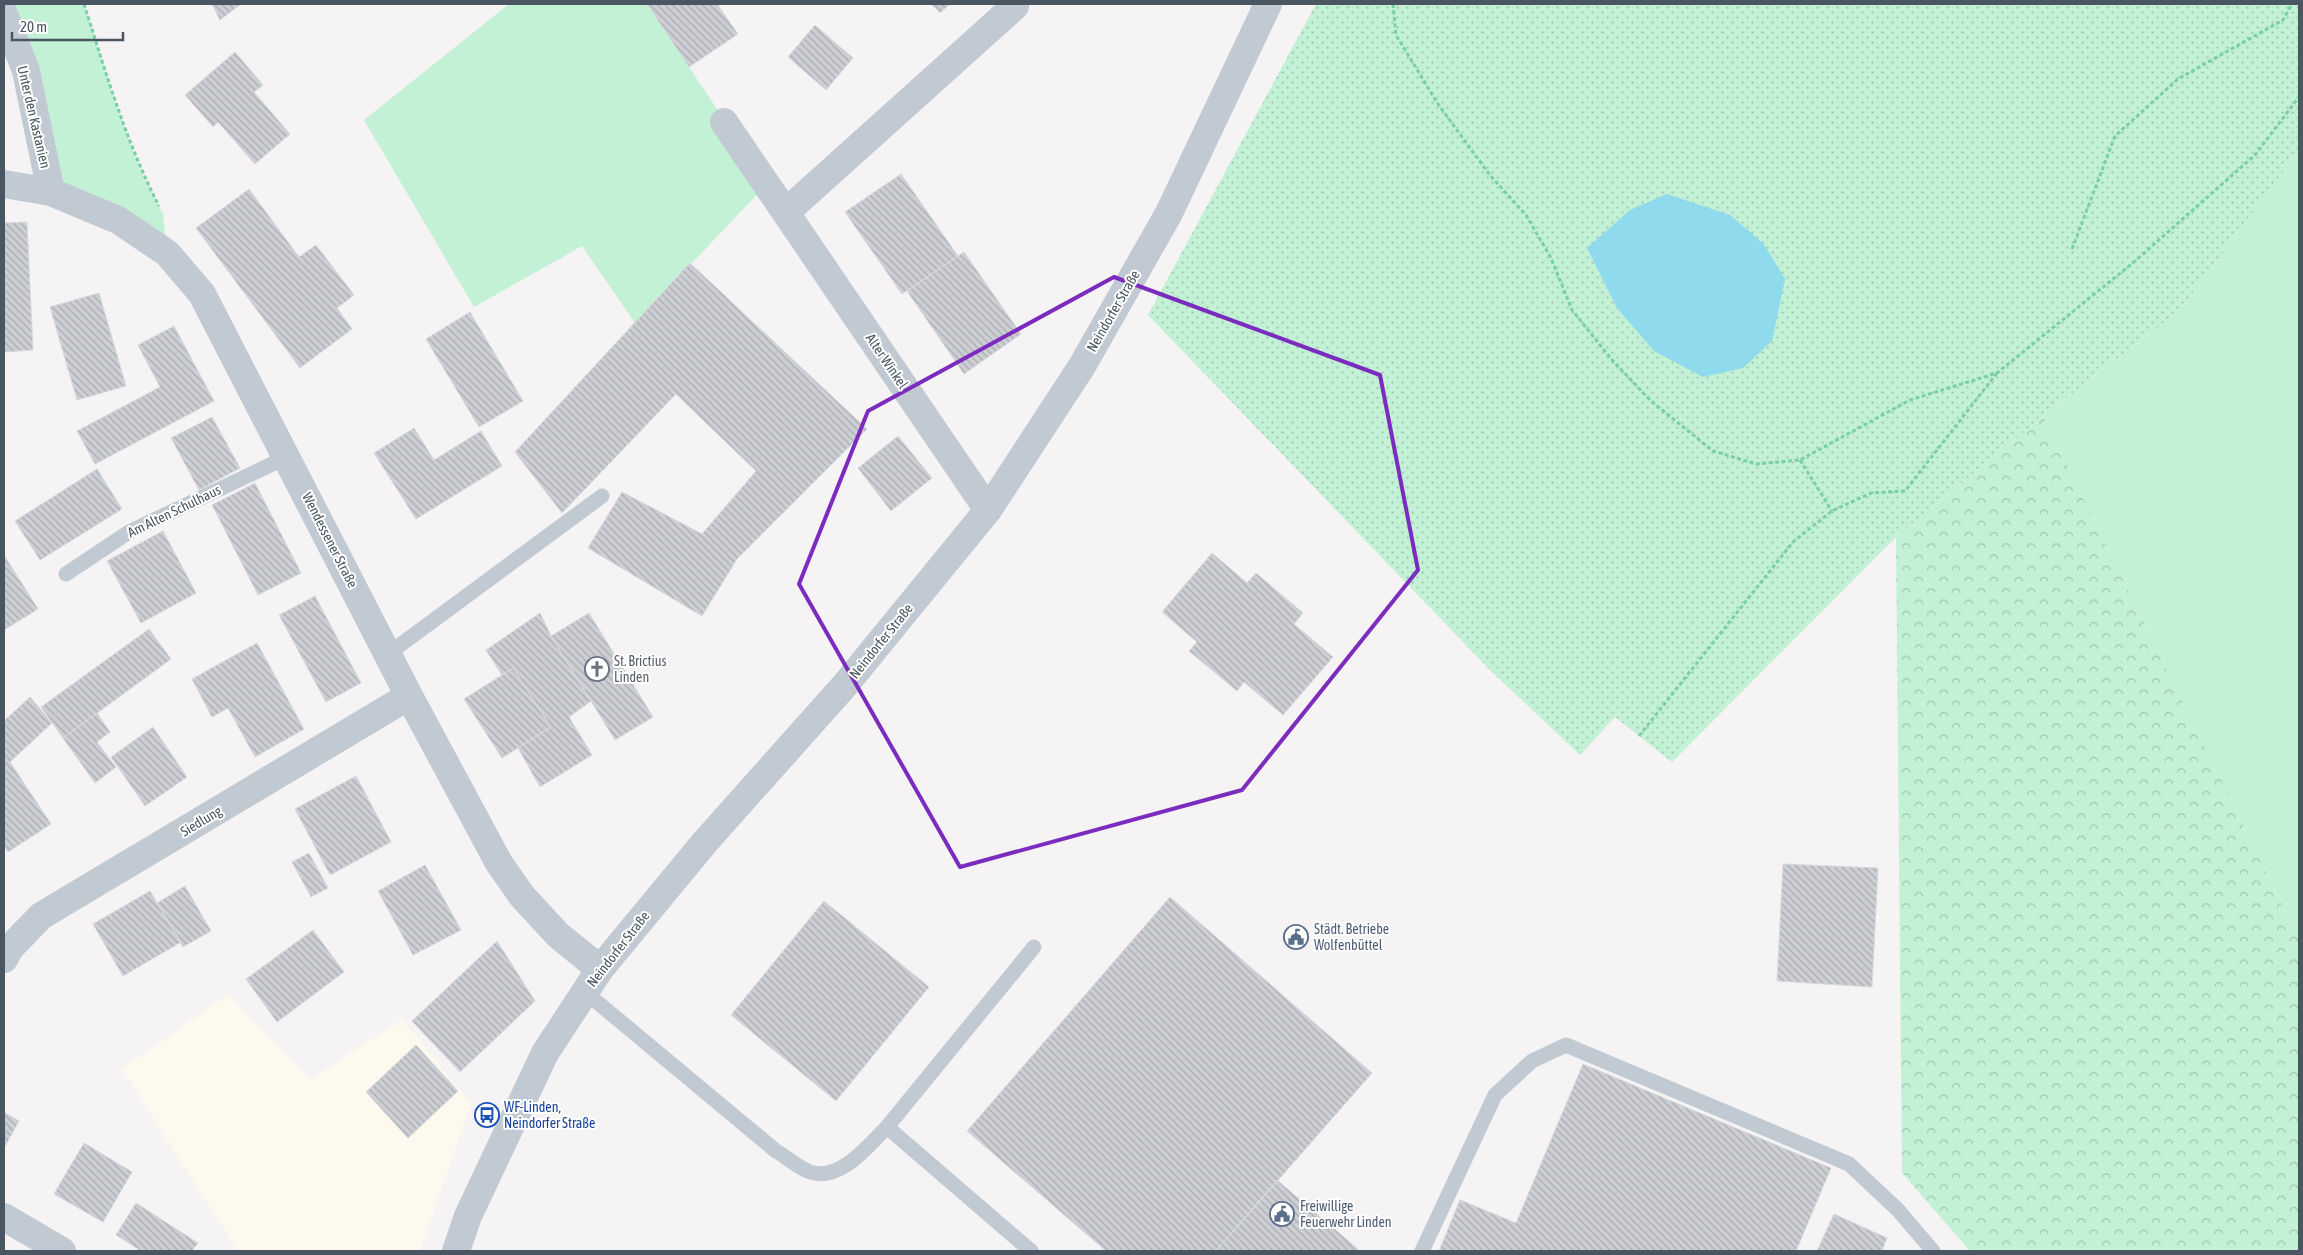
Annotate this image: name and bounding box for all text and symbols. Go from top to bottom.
scale bar [12,10,124,42]
text: 20 m [20,18,47,35]
street label: Unter den Kastanien [14,64,54,170]
street label: Neindorfer Straße [1083,267,1143,355]
street label: Alter Winkel [863,330,911,392]
street label: Am Alten Schulhaus [125,481,223,540]
street label: Wendessener Straße [299,490,361,590]
street label: Neindorfer Straße [846,600,916,682]
place label: St. Brictius Linden [614,653,667,685]
church icon: St. Brictius Linden [584,656,610,682]
street label: Siedlung [177,802,225,840]
street label: Neindorfer Straße [584,908,652,990]
place label: Städt. Betriebe Wolfenbüttel [1314,921,1389,953]
public building icon: Städt. Betriebe Wolfenbüttel [1283,924,1309,950]
place label: WF-Linden, Neindorfer Straße [504,1099,595,1131]
bus stop icon: WF-Linden, Neindorfer Straße [474,1102,500,1128]
place label: Freiwillige Feuerwehr Linden [1300,1198,1392,1230]
public building icon: Freiwillige Feuerwehr Linden [1269,1201,1295,1227]

